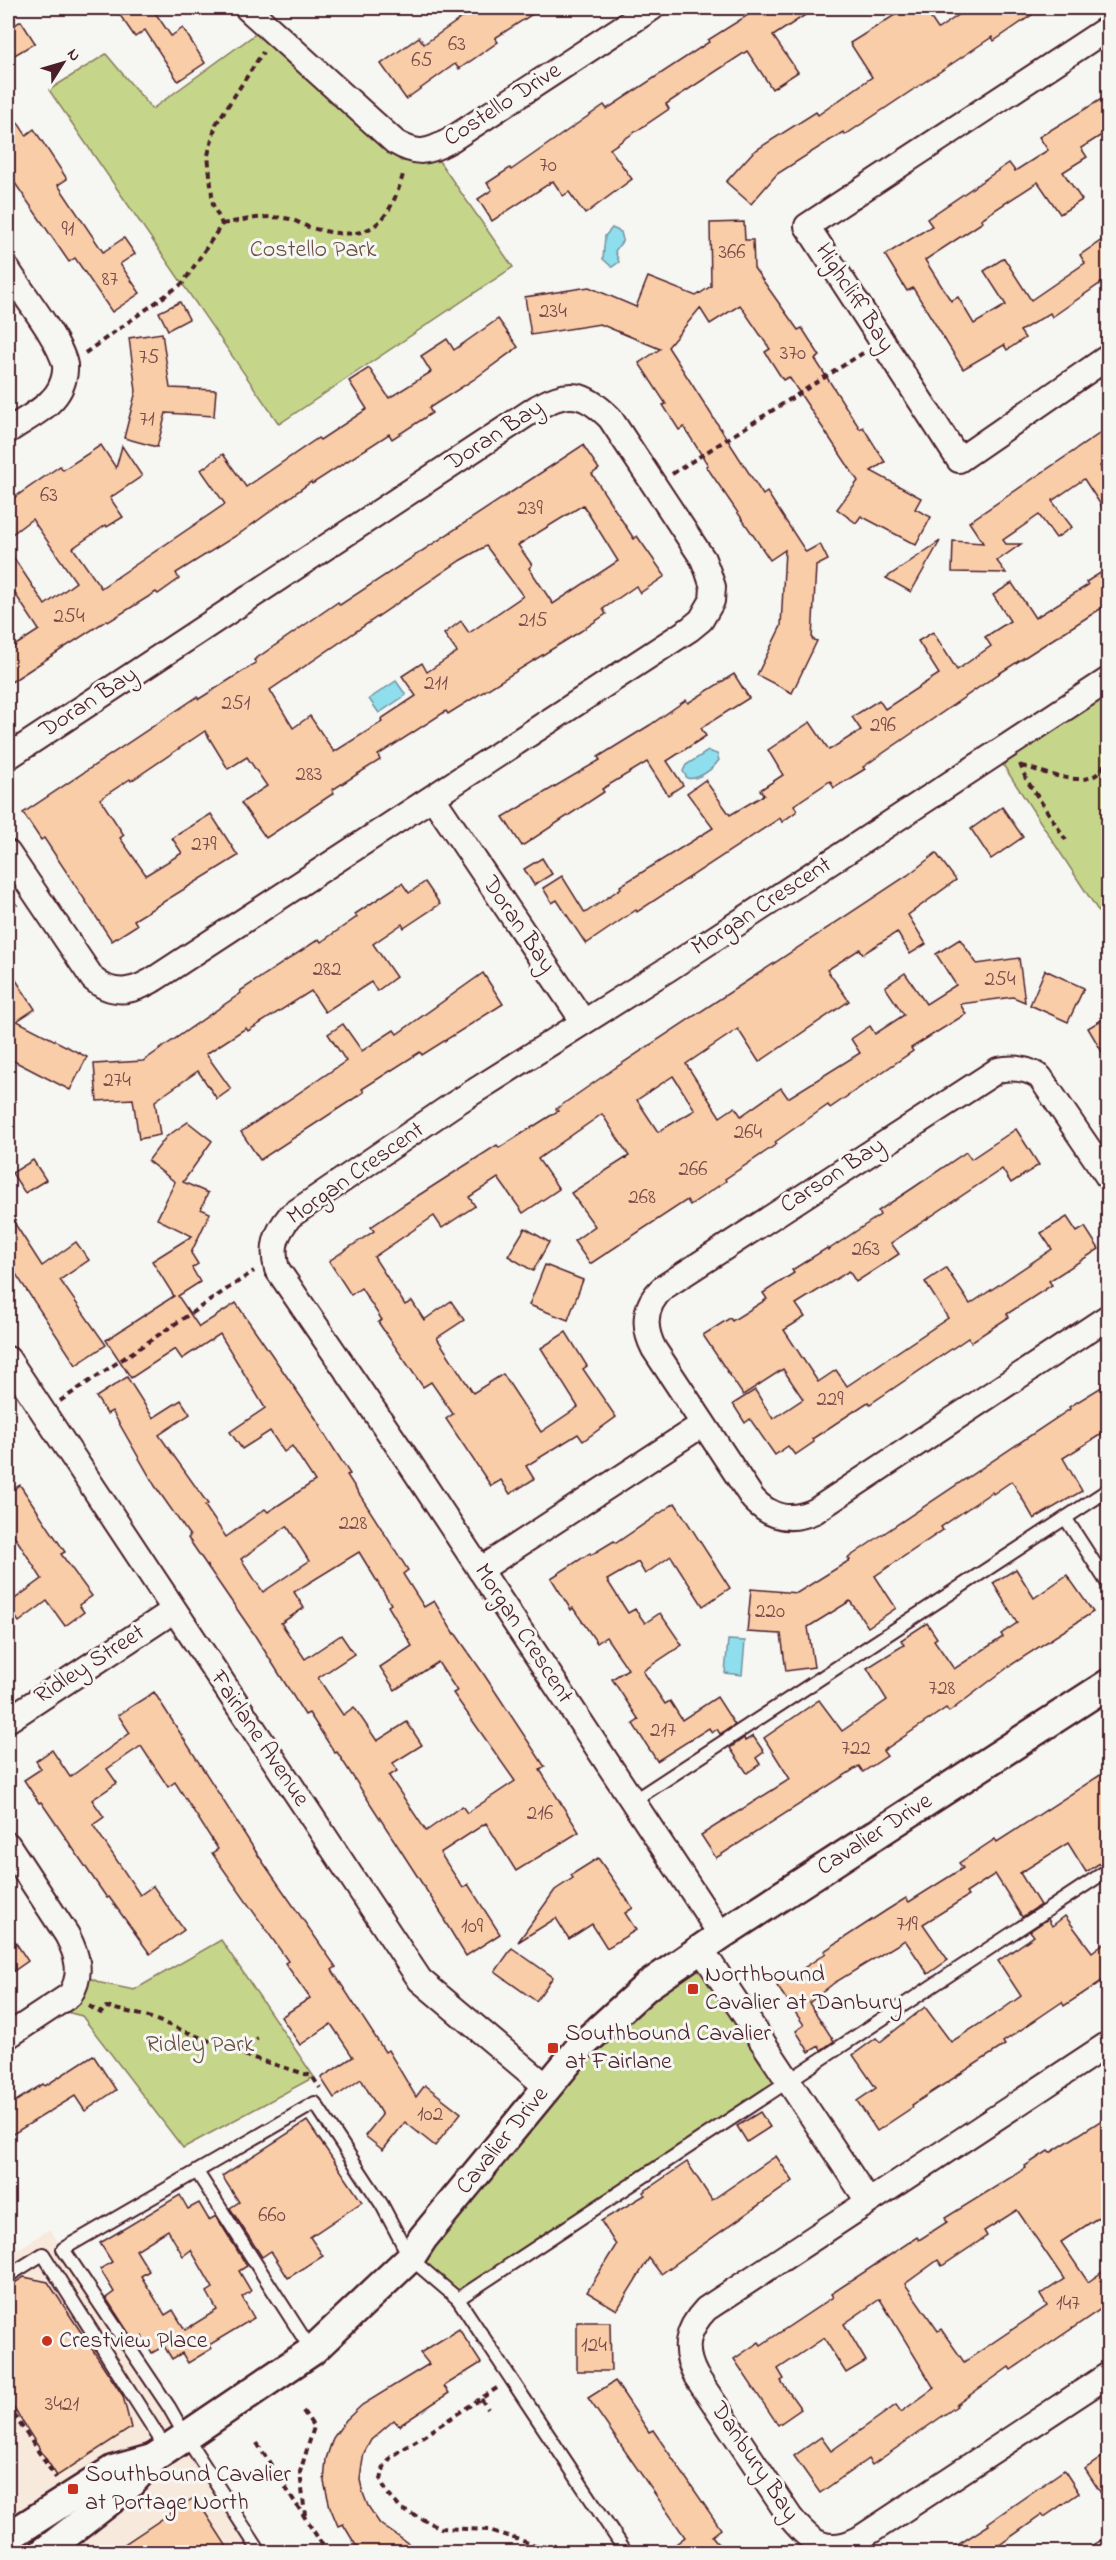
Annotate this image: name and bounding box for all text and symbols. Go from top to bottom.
house number: 63 [448,30,466,60]
north arrow [33,33,93,93]
text: N [61,44,86,67]
house number: 65 [411,46,433,76]
street label: Costello Drive [438,54,569,156]
house number: 70 [539,151,557,181]
house number: 91 [62,215,75,245]
park label: Costello Park [250,233,377,268]
street label: Highcliff Bay [805,236,902,360]
house number: 366 [718,238,746,268]
house number: 87 [102,265,119,295]
house number: 234 [539,297,567,327]
house number: 370 [780,339,806,369]
house number: 75 [139,343,159,373]
street label: Doran Bay [438,391,552,482]
house number: 71 [139,405,155,435]
house number: 63 [40,481,58,511]
house number: 239 [517,494,543,524]
house number: 254 [53,602,85,632]
house number: 215 [518,606,548,636]
street label: Doran Bay [32,658,146,749]
house number: 211 [424,669,448,699]
house number: 251 [221,689,251,719]
house number: 296 [870,711,896,741]
house number: 283 [296,760,323,790]
house number: 279 [191,830,217,860]
street label: Morgan Crescent [685,848,839,966]
street label: Doran Bay [471,868,563,981]
house number: 282 [313,955,341,985]
house number: 254 [984,965,1016,995]
house number: 274 [103,1066,131,1096]
street label: Morgan Crescent [280,1114,432,1234]
house number: 264 [734,1118,763,1148]
street label: Carson Bay [774,1129,893,1224]
house number: 266 [679,1155,707,1185]
house number: 268 [628,1183,656,1213]
house number: 263 [852,1235,880,1265]
house number: 229 [816,1385,844,1415]
house number: 228 [339,1509,367,1539]
street label: Morgan Crescent [464,1557,582,1711]
house number: 220 [755,1597,785,1627]
street label: Ridley Street [28,1616,153,1715]
street label: Fairlane Avenue [200,1663,318,1814]
house number: 728 [929,1674,956,1704]
house number: 217 [650,1716,676,1746]
house number: 722 [841,1734,871,1764]
street label: Cavalier Drive [811,1785,940,1885]
house number: 216 [527,1799,553,1829]
house number: 719 [896,1910,919,1940]
house number: 109 [461,1912,484,1942]
place label: Northbound Cavalier at Danbury [705,1958,902,2022]
marker: Northbound Cavalier at Danbury [686,1982,700,1996]
place label: Southbound Cavalier at Fairlane [565,2017,772,2080]
park label: Ridley Park [146,2028,255,2064]
marker: Southbound Cavalier at Fairlane [546,2041,560,2055]
street label: Cavalier Drive [448,2079,558,2203]
house number: 102 [417,2100,443,2130]
house number: 660 [258,2201,286,2231]
house number: 147 [1056,2289,1080,2319]
place label: Crestview Place [59,2324,208,2359]
house number: 124 [581,2331,607,2361]
marker: Crestview Place [40,2334,54,2348]
house number: 3421 [45,2390,80,2420]
street label: Danbury Bay [700,2394,807,2530]
place label: Southbound Cavalier at Portage North [85,2458,292,2521]
marker: Southbound Cavalier at Portage North [66,2482,80,2496]

